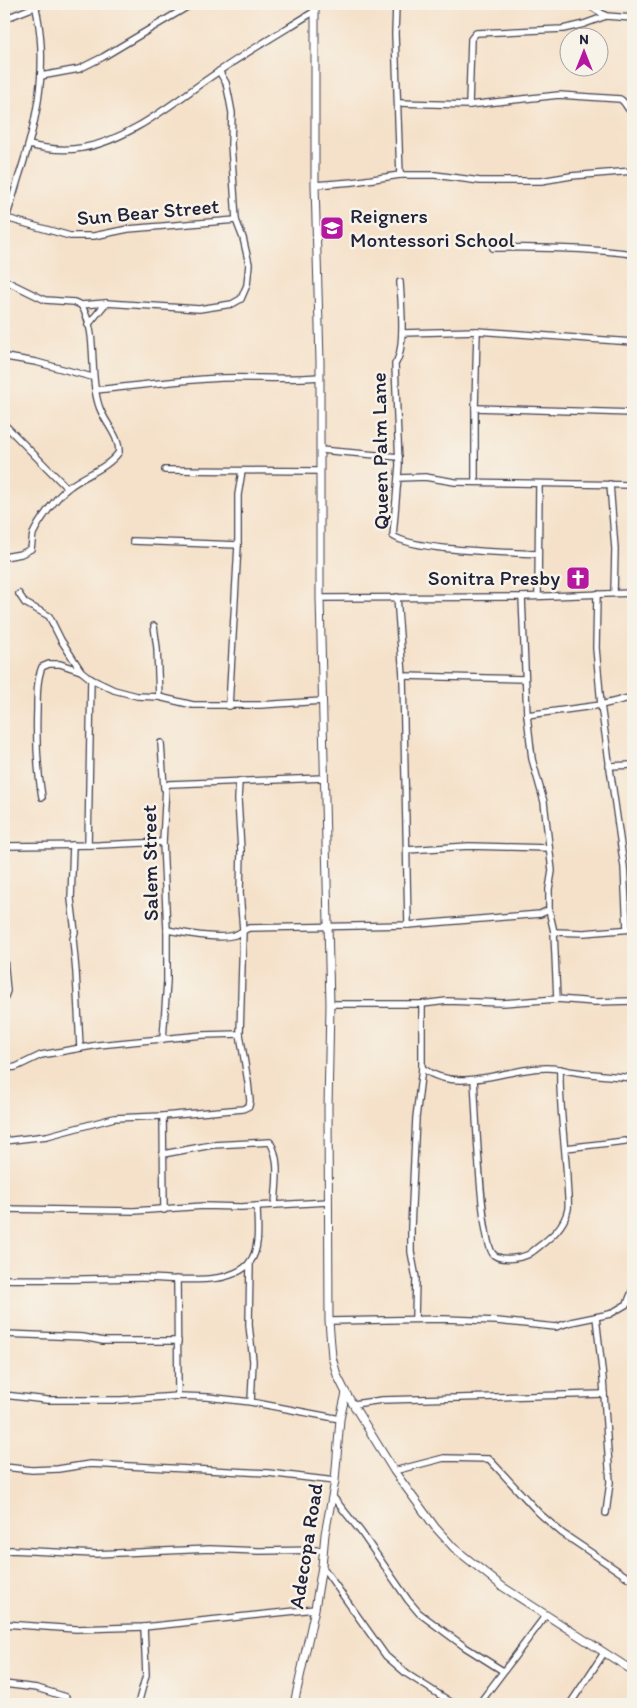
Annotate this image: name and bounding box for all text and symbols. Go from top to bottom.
north arrow [560,28,610,78]
text: N [579,31,589,48]
street label: Sun Bear Street [76,193,220,230]
place label: Reigners Montessori School [350,203,515,252]
school or university icon: Reigners Montessori School [319,215,345,241]
street label: Queen Palm Lane [366,372,393,530]
place label: Sonitra Presby [428,565,560,590]
church icon: Sonitra Presby [565,565,591,591]
street label: Salem Street [136,804,163,921]
street label: Adecopa Road [283,1481,328,1611]

